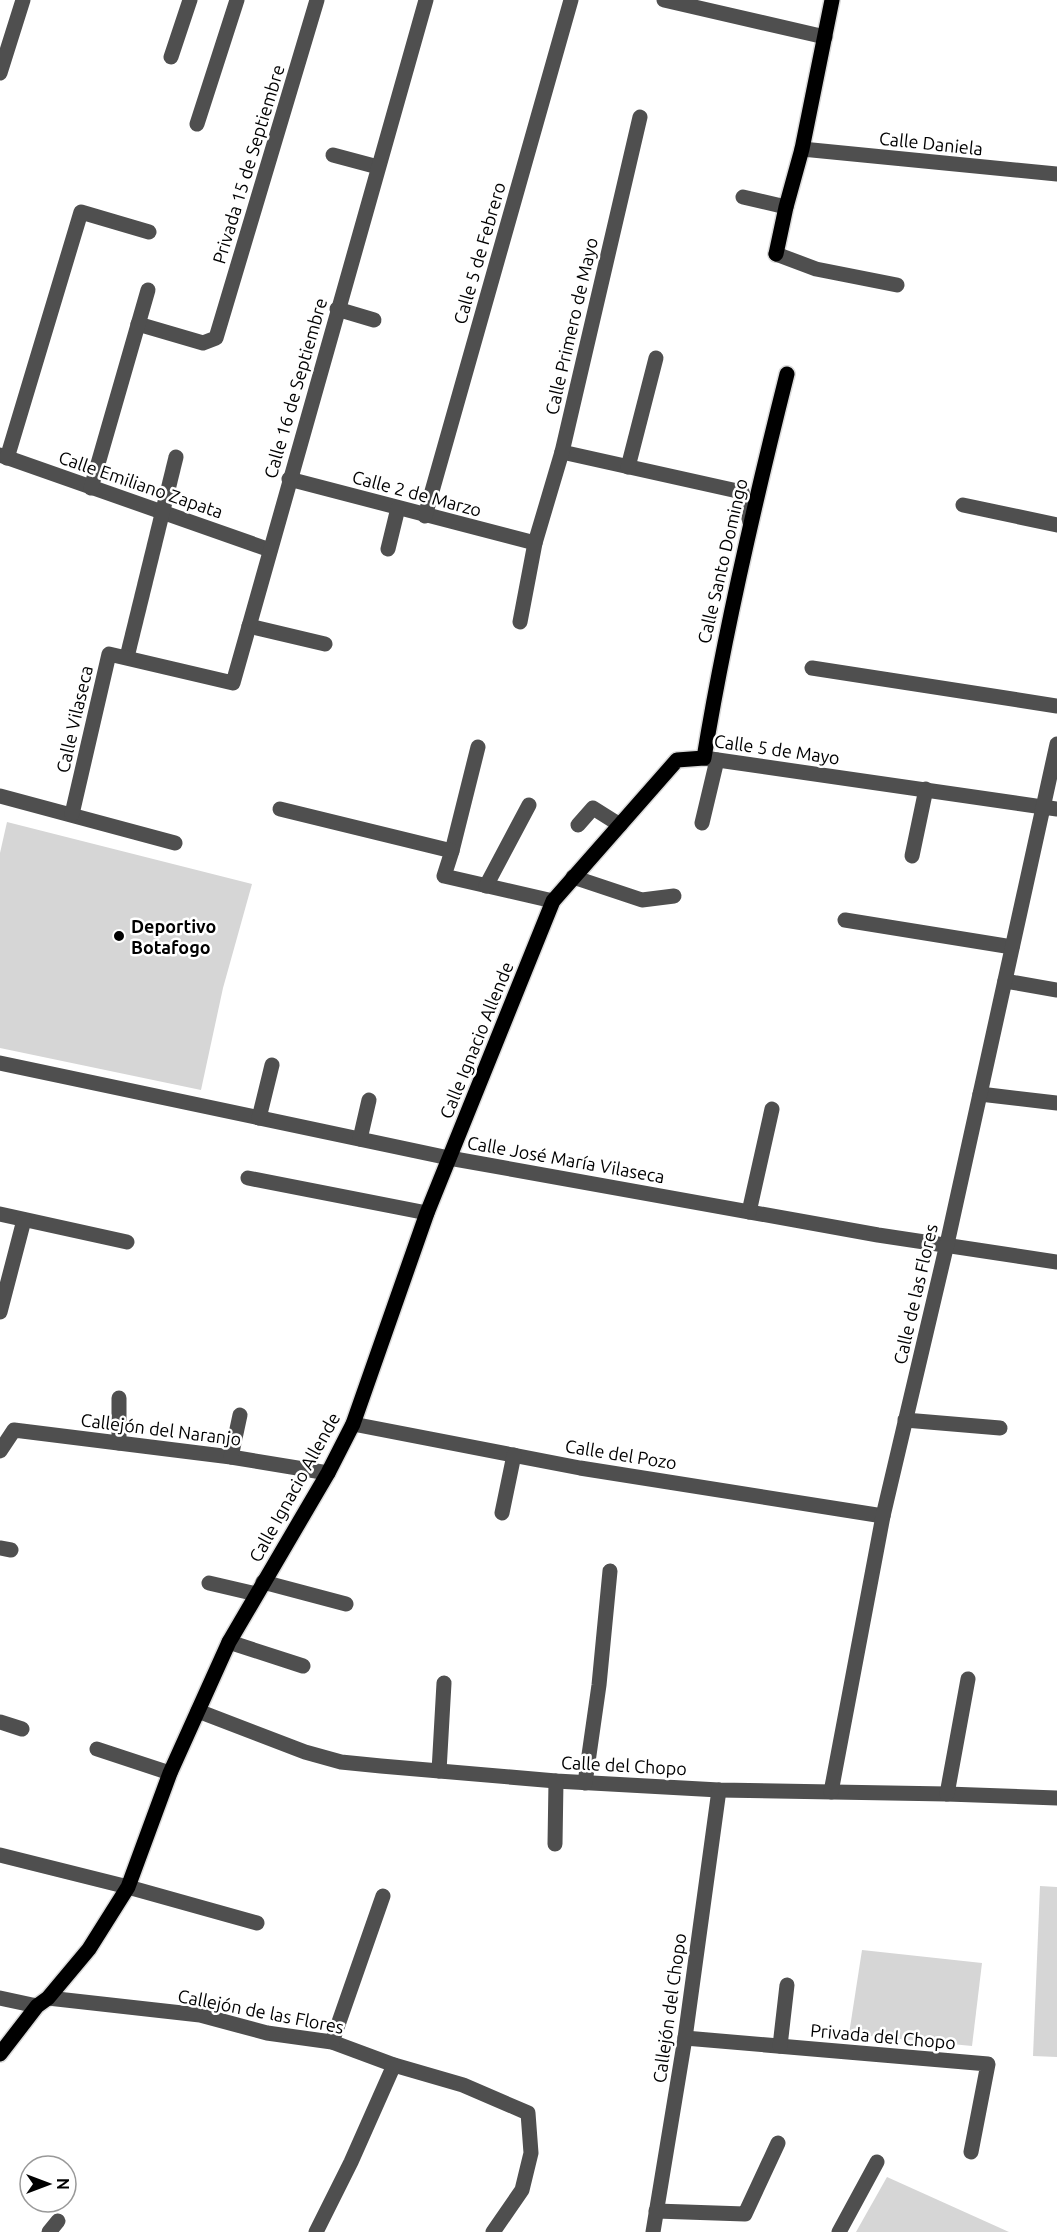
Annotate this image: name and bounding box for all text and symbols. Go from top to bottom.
street label: Privada 15 de Septiembre [208,62,288,266]
street label: Calle Daniela [878,128,984,158]
street label: Calle 5 de Febrero [449,180,509,326]
street label: Calle Primero de Mayo [541,235,601,417]
street label: Calle 16 de Septiembre [260,295,330,481]
street label: Calle Emiliano Zapata [56,446,226,522]
street label: Calle 2 de Marzo [350,466,484,520]
street label: Calle Santo Domingo [693,477,751,645]
street label: Calle Vilaseca [52,663,96,775]
street label: Calle 5 de Mayo [713,730,841,768]
place label: Deportivo Botafogo [131,916,216,957]
marker: Deportivo Botafogo [112,929,126,943]
street label: Calle Ignacio Allende [435,959,517,1121]
street label: Calle José María Vilaseca [466,1132,666,1186]
street label: Calle de las Flores [889,1222,941,1366]
street label: Callejón del Naranjo [80,1409,242,1449]
street label: Calle Ignacio Allende [245,1409,343,1565]
street label: Calle del Pozo [564,1435,678,1473]
street label: Calle del Chopo [561,1752,687,1778]
street label: Callejón del Chopo [649,1932,689,2084]
street label: Callejón de las Flores [176,1985,346,2037]
street label: Privada del Chopo [809,2020,957,2052]
north arrow [18,2154,78,2214]
text: N [54,2178,72,2190]

